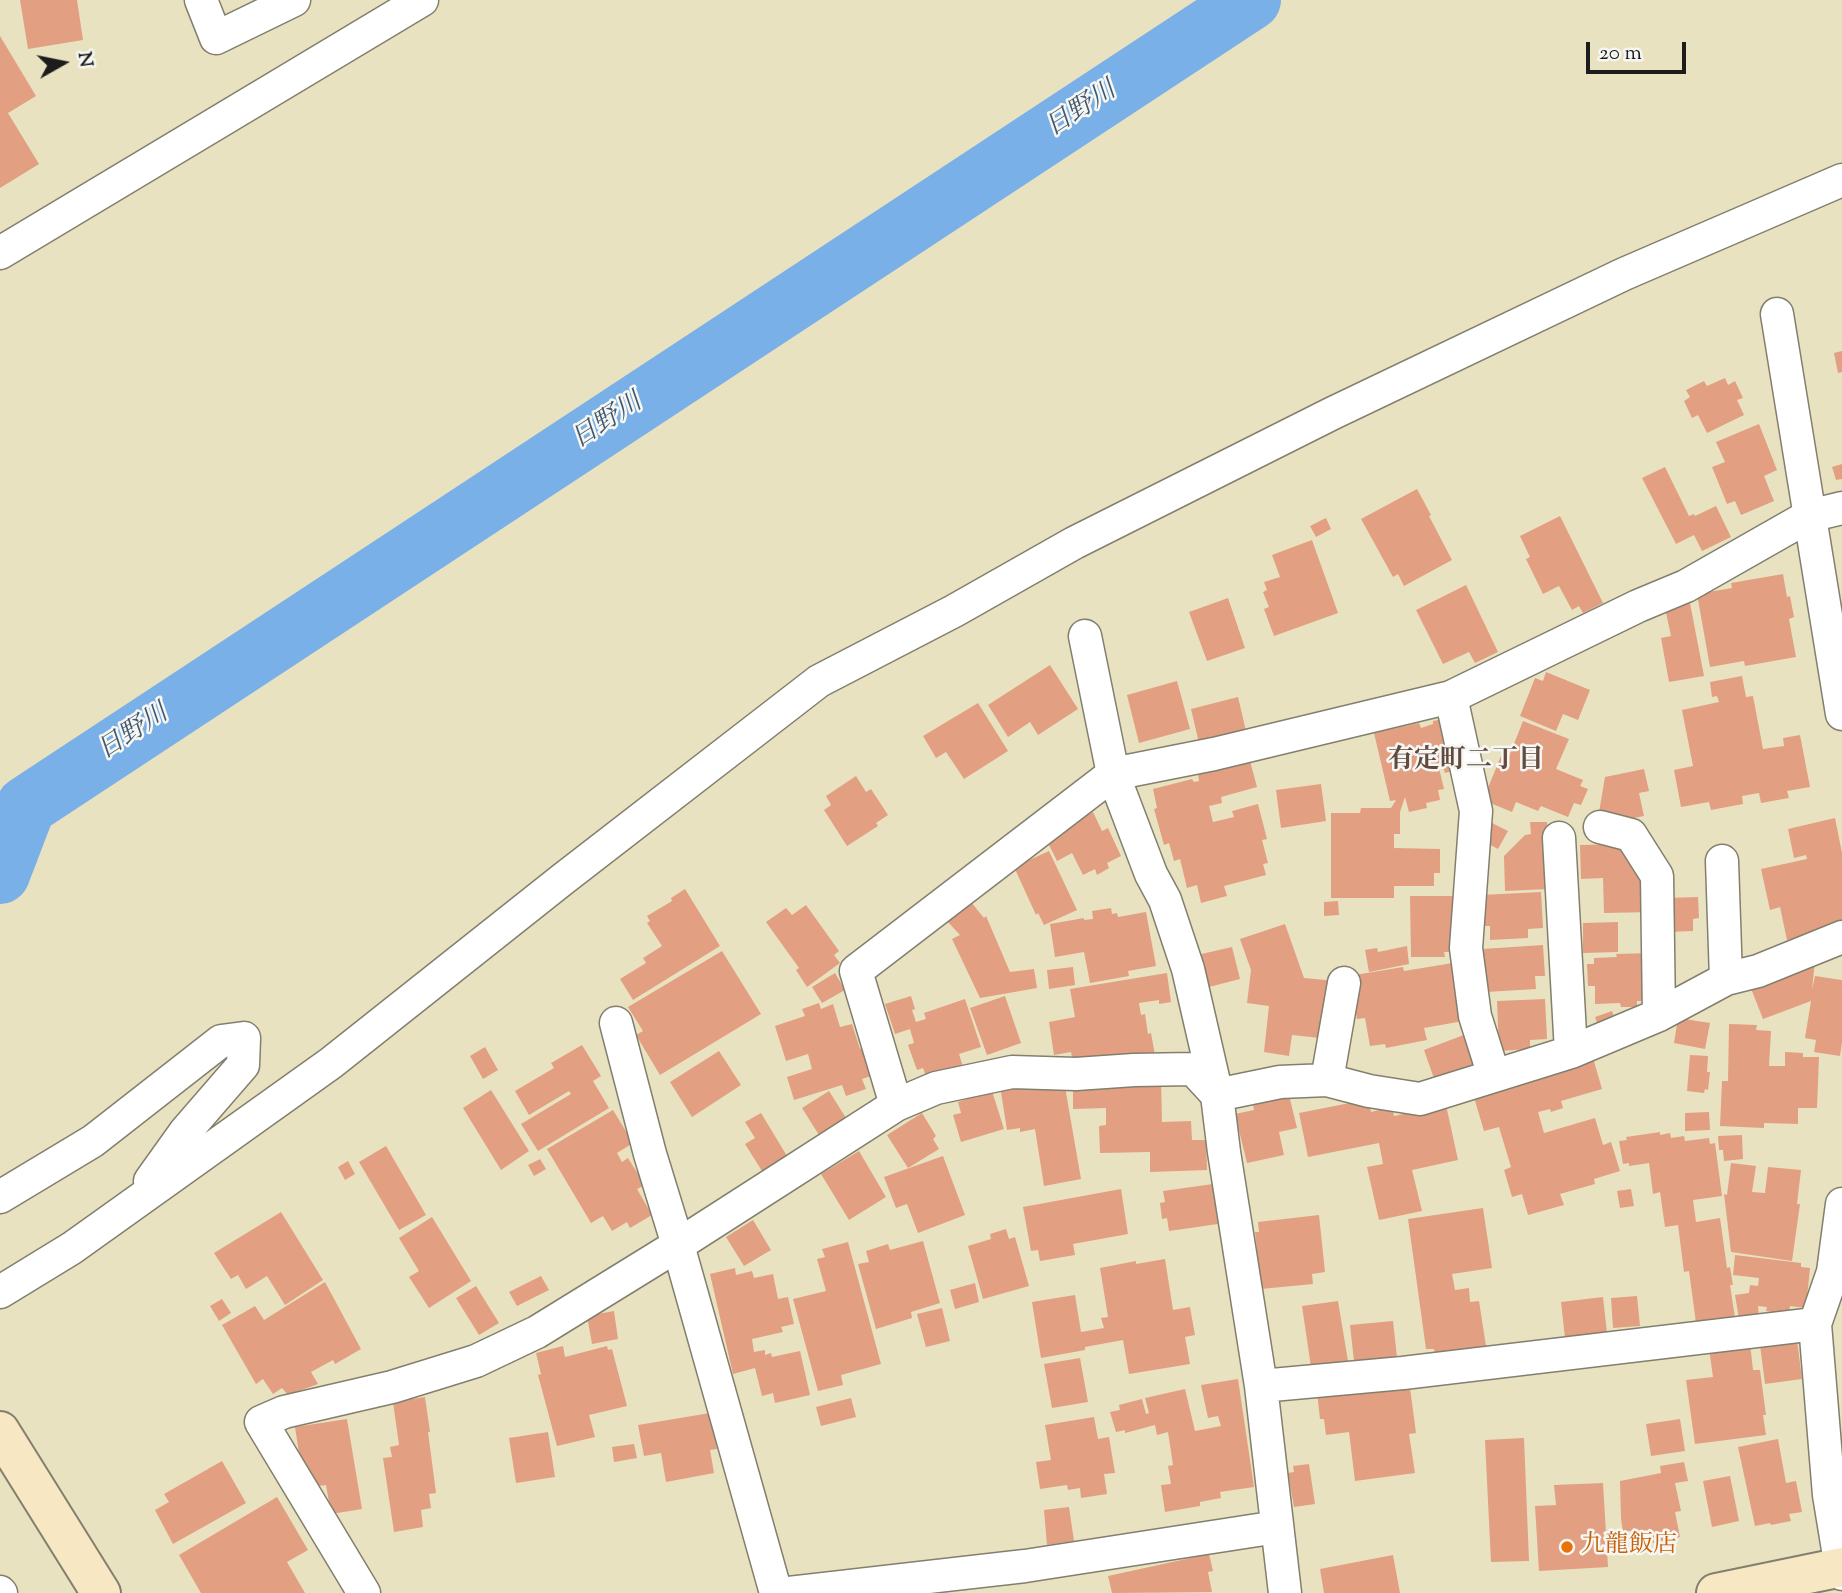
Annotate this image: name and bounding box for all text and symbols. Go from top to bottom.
north arrow [28,28,98,98]
scale bar [1590,28,1690,72]
text: 20 m [1599,39,1642,69]
text: N [70,50,99,69]
water label: 日野川 [1041,77,1123,145]
water label: 日野川 [567,389,649,457]
water label: 日野川 [93,700,175,768]
district label: 有定町二丁目 [1388,747,1544,779]
place label: 九龍飯店 [1581,1533,1677,1561]
marker: 九龍飯店 [1559,1539,1575,1555]

